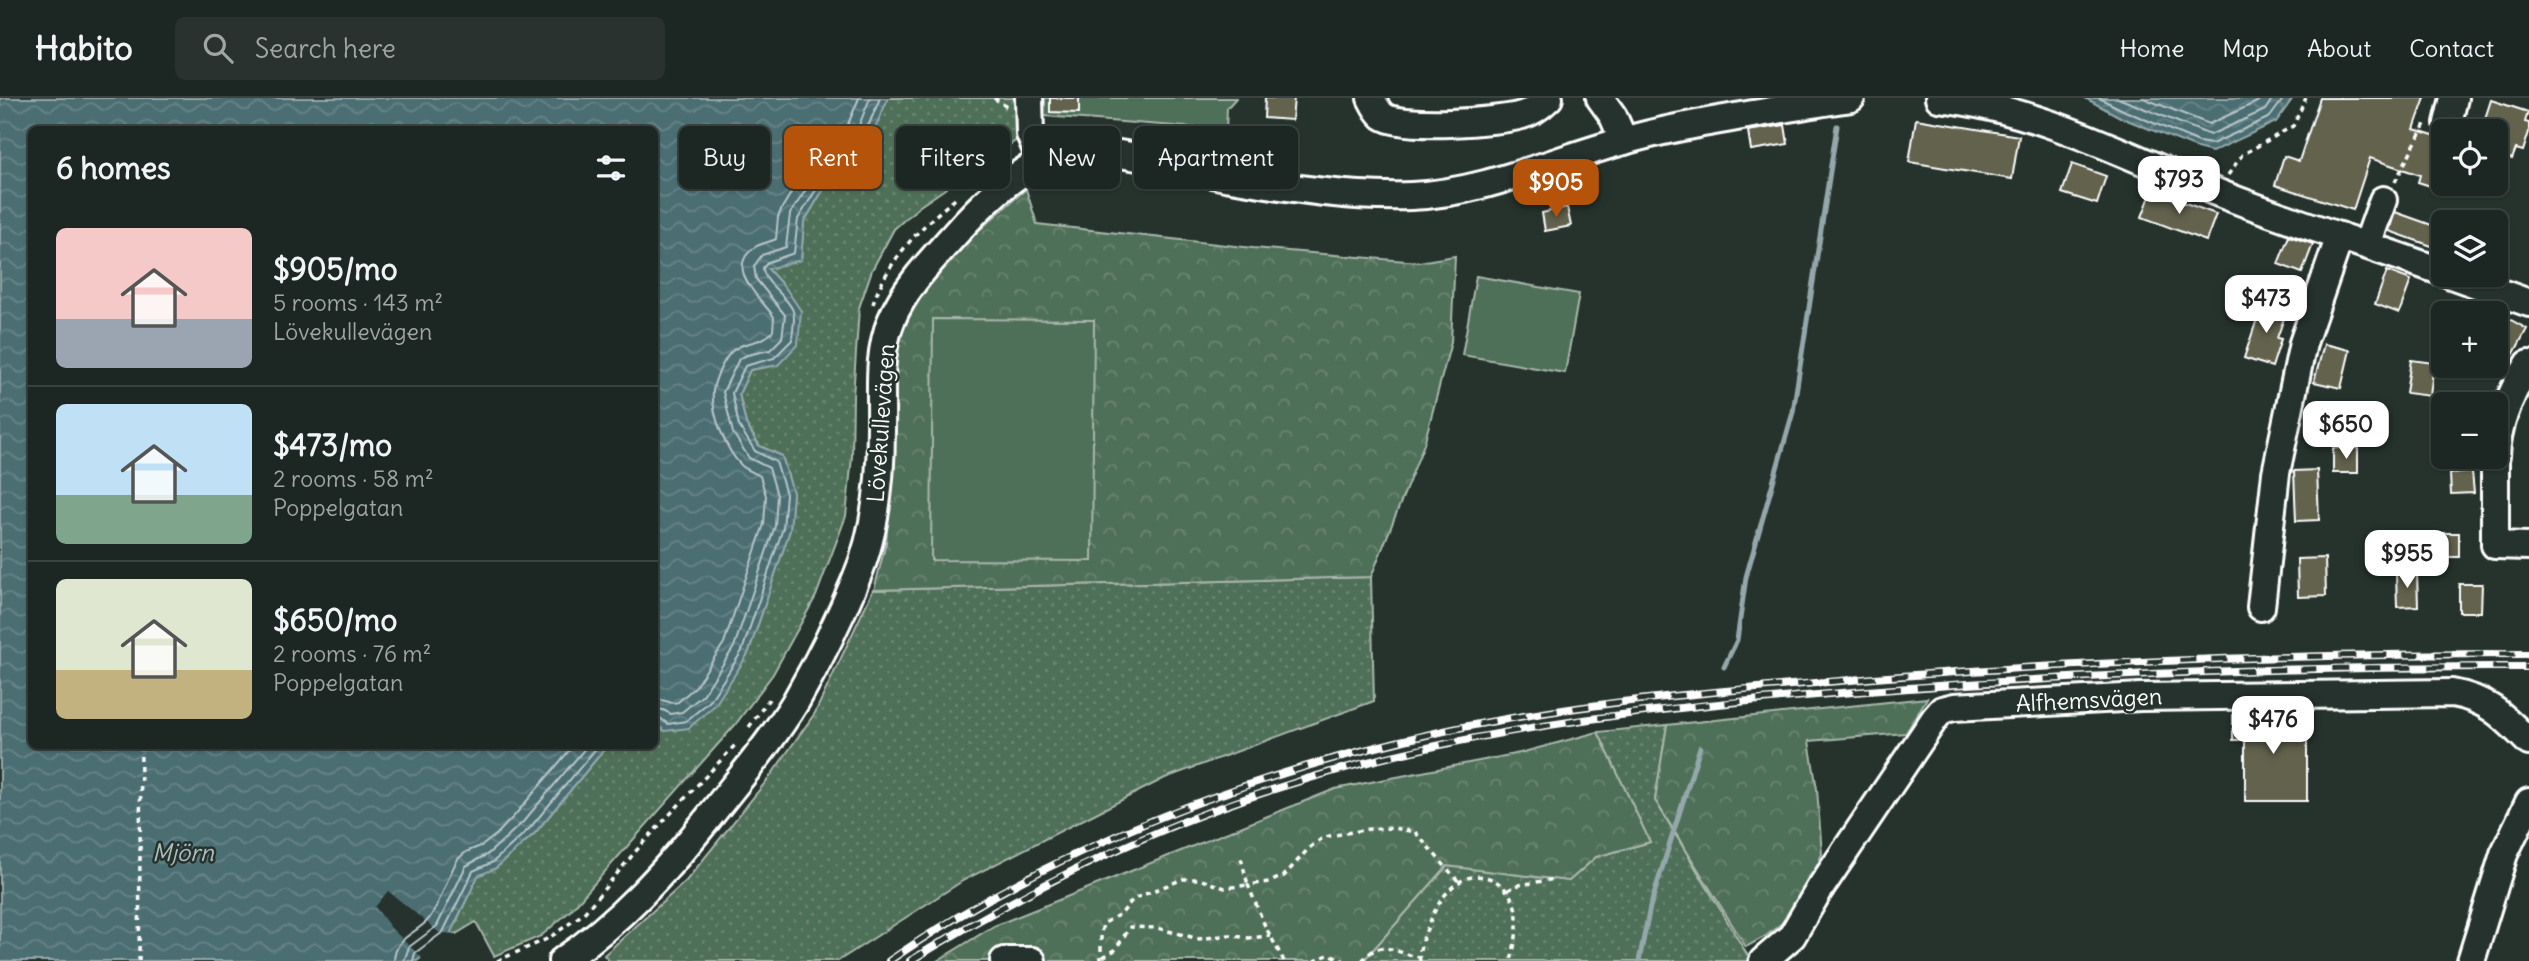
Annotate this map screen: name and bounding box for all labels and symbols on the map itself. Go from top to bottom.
pin: $793 [2138,156,2220,216]
pin: $905 [1515,159,1597,219]
pin: $473 [2225,275,2307,335]
street label: Lövekullevägen [860,343,901,503]
pin: $650 [2305,402,2387,461]
pin: $955 [2366,531,2448,590]
street label: Alfhemsvägen [2015,681,2163,718]
pin: $476 [2232,696,2314,756]
water label: Mjörn [152,837,215,867]

